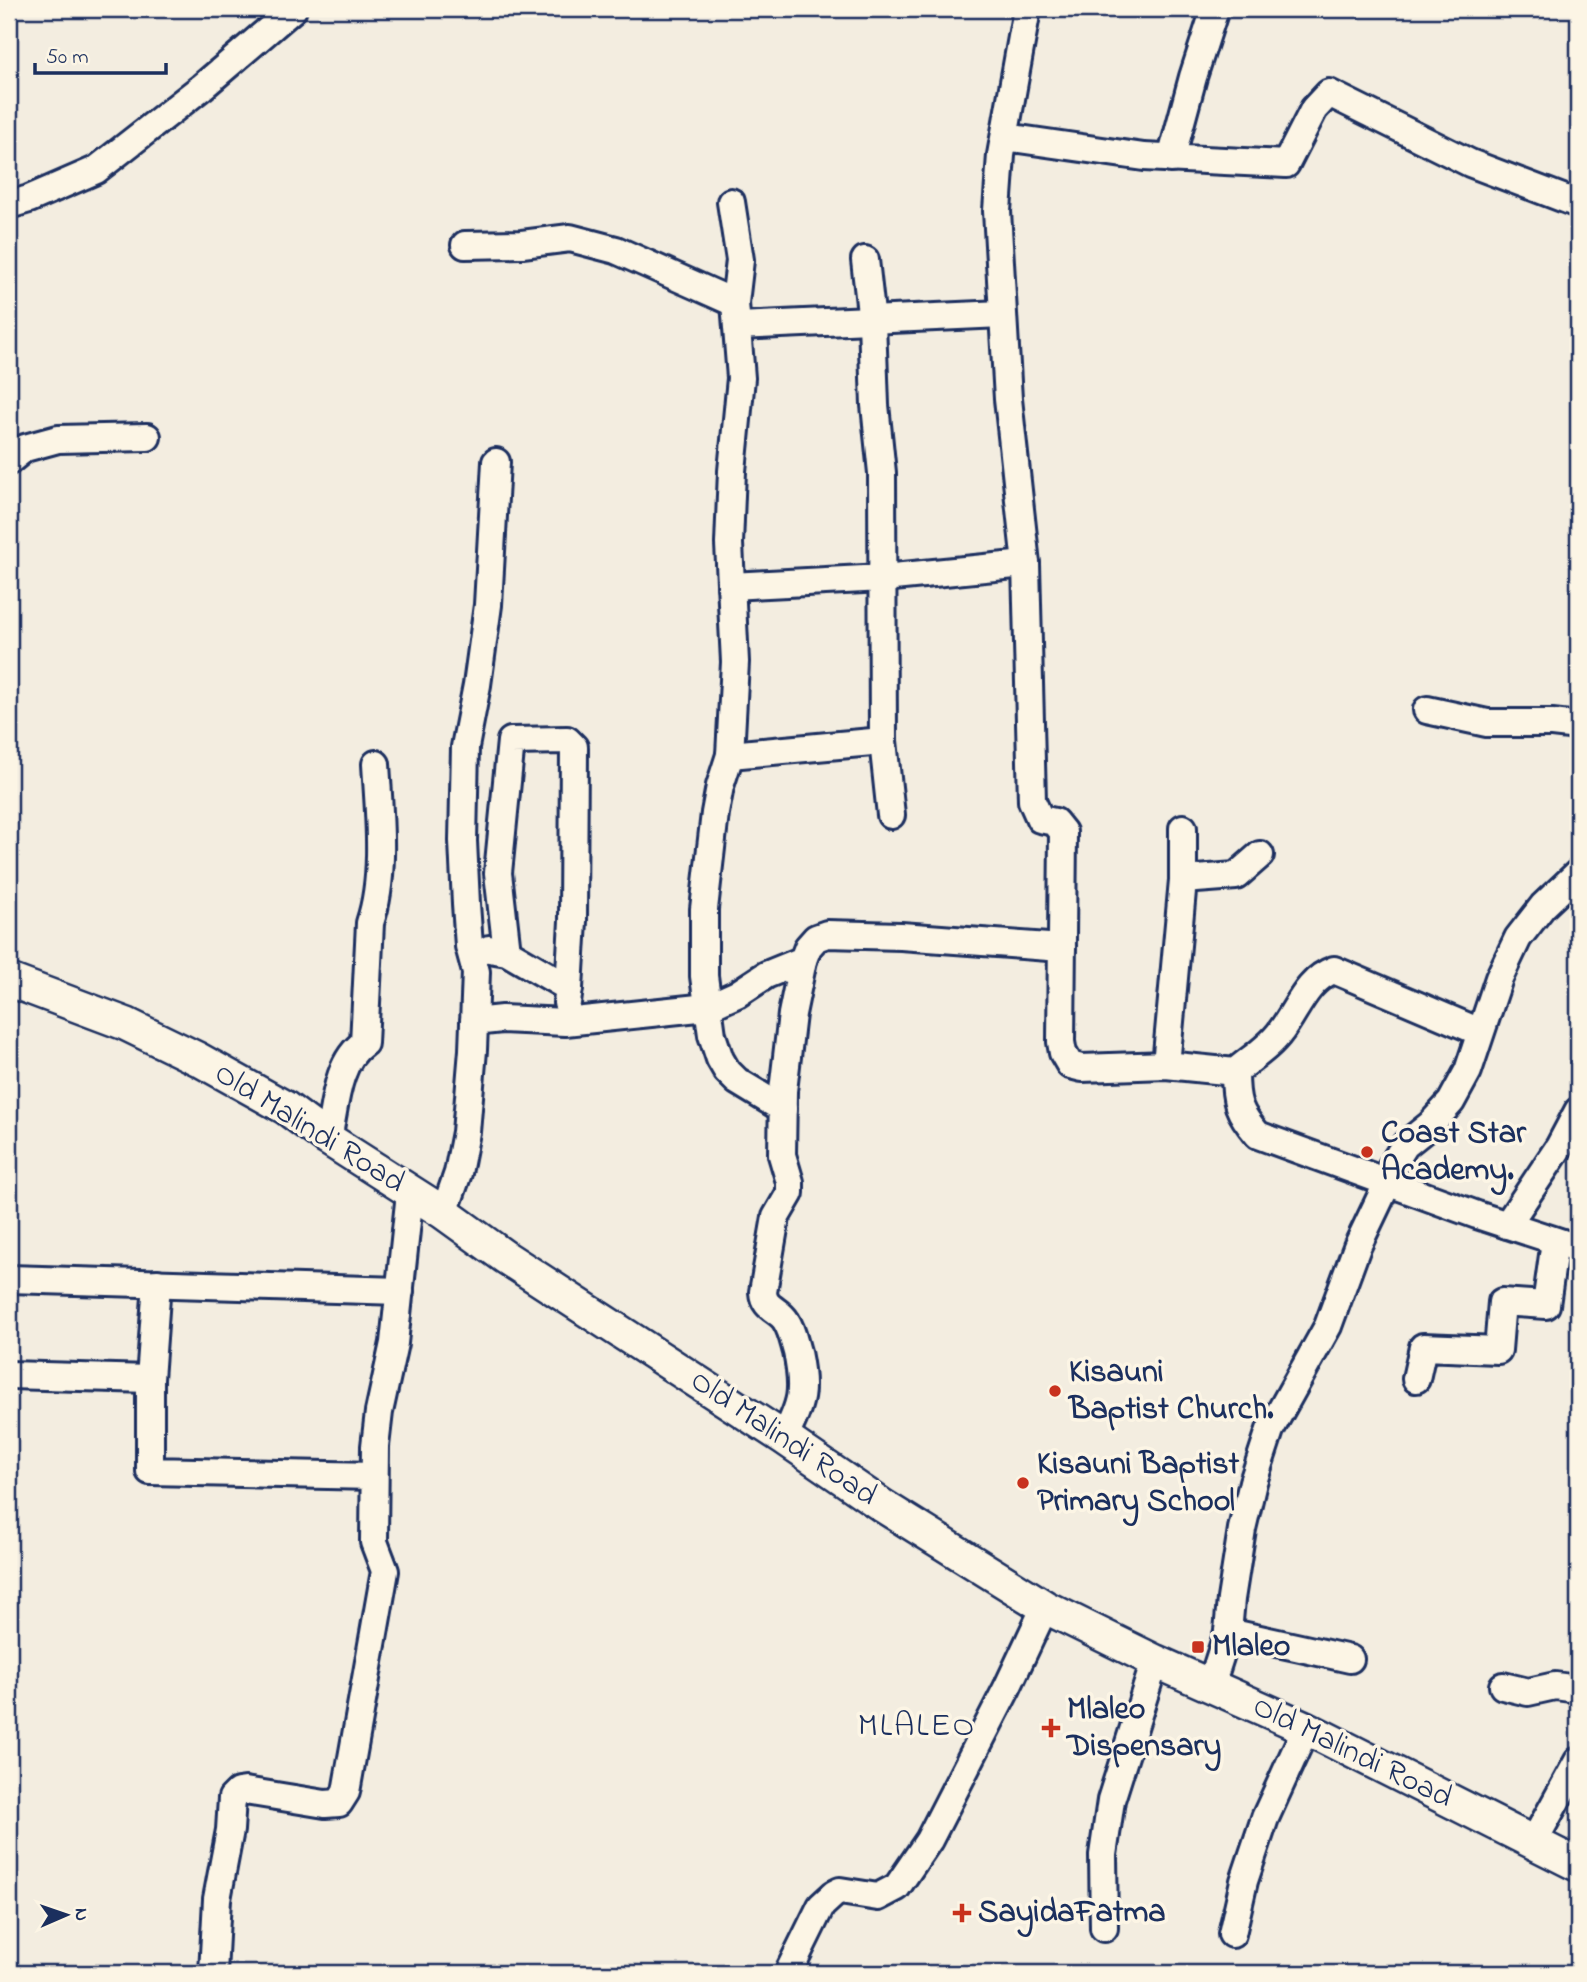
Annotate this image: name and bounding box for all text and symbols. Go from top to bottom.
scale bar [35,32,166,76]
text: 50 m [46,43,89,73]
street label: Old Malindi Road [204,1051,414,1207]
place label: Coast Star Academy. [1381,1111,1527,1196]
marker: Coast Star Academy. [1359,1144,1375,1160]
place label: Kisauni Baptist Church. [1067,1350,1274,1434]
street label: Old Malindi Road [680,1359,886,1519]
marker: Kisauni Baptist Church. [1047,1383,1063,1399]
place label: Kisauni Baptist Primary School [1037,1442,1240,1527]
marker: Kisauni Baptist Primary School [1015,1475,1031,1491]
place label: Mlaleo [1212,1624,1290,1671]
marker: Mlaleo [1190,1639,1206,1655]
street label: Old Malindi Road [1244,1684,1460,1822]
place label: Mlaleo Dispensary [1065,1687,1222,1772]
district label: MLALEO [858,1703,976,1751]
marker: Mlaleo Dispensary [1041,1718,1061,1738]
north arrow [32,1881,102,1951]
place label: SayidaFatma [978,1890,1166,1938]
marker: SayidaFatma [952,1903,972,1923]
text: N [67,1908,94,1922]

